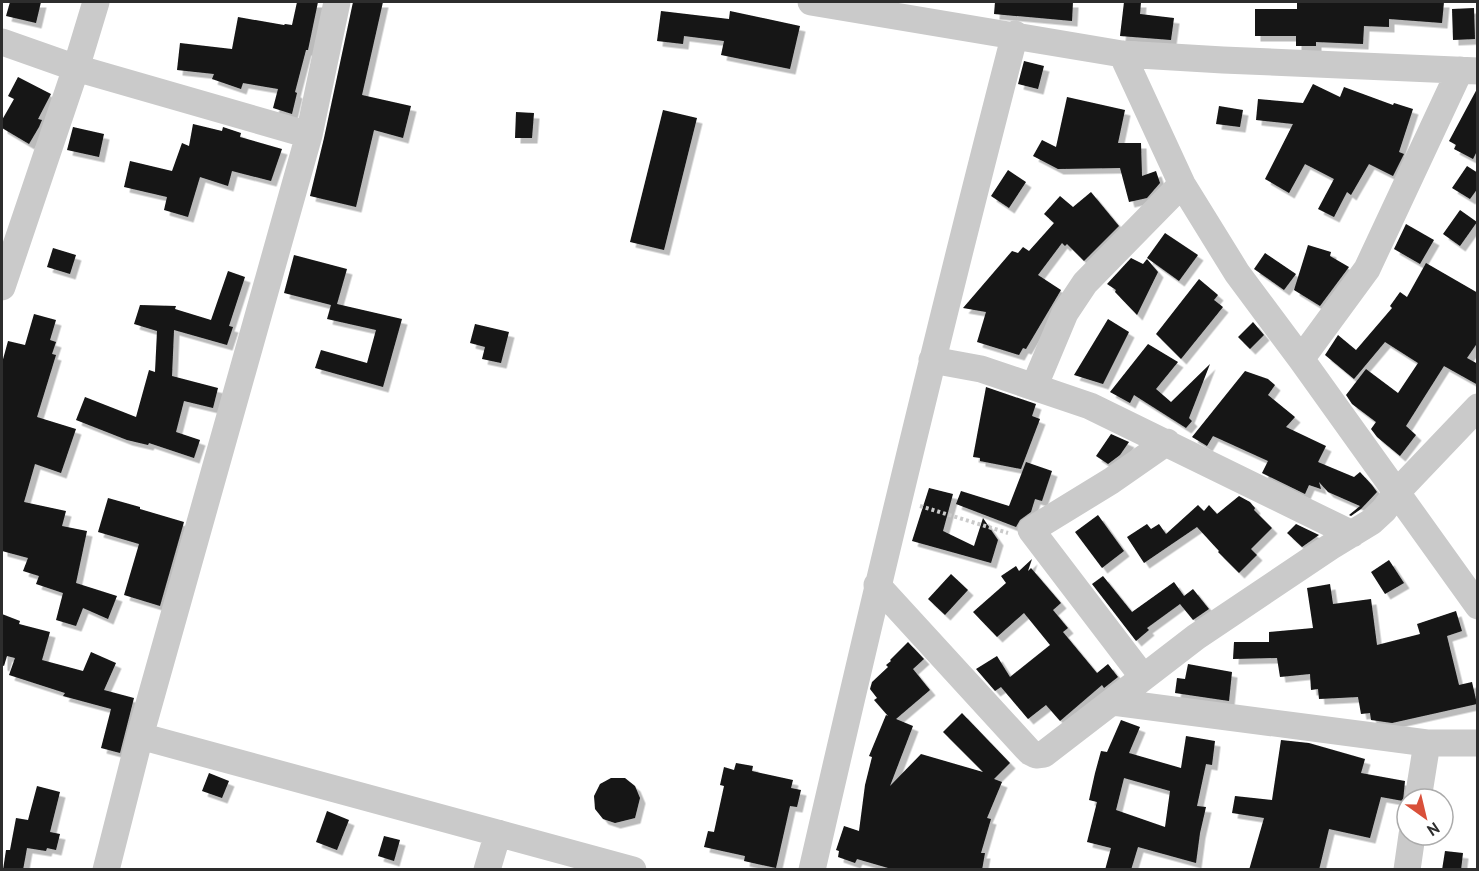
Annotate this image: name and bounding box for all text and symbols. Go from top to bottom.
north arrow [1395,787,1455,847]
text: N [1423,818,1443,841]

